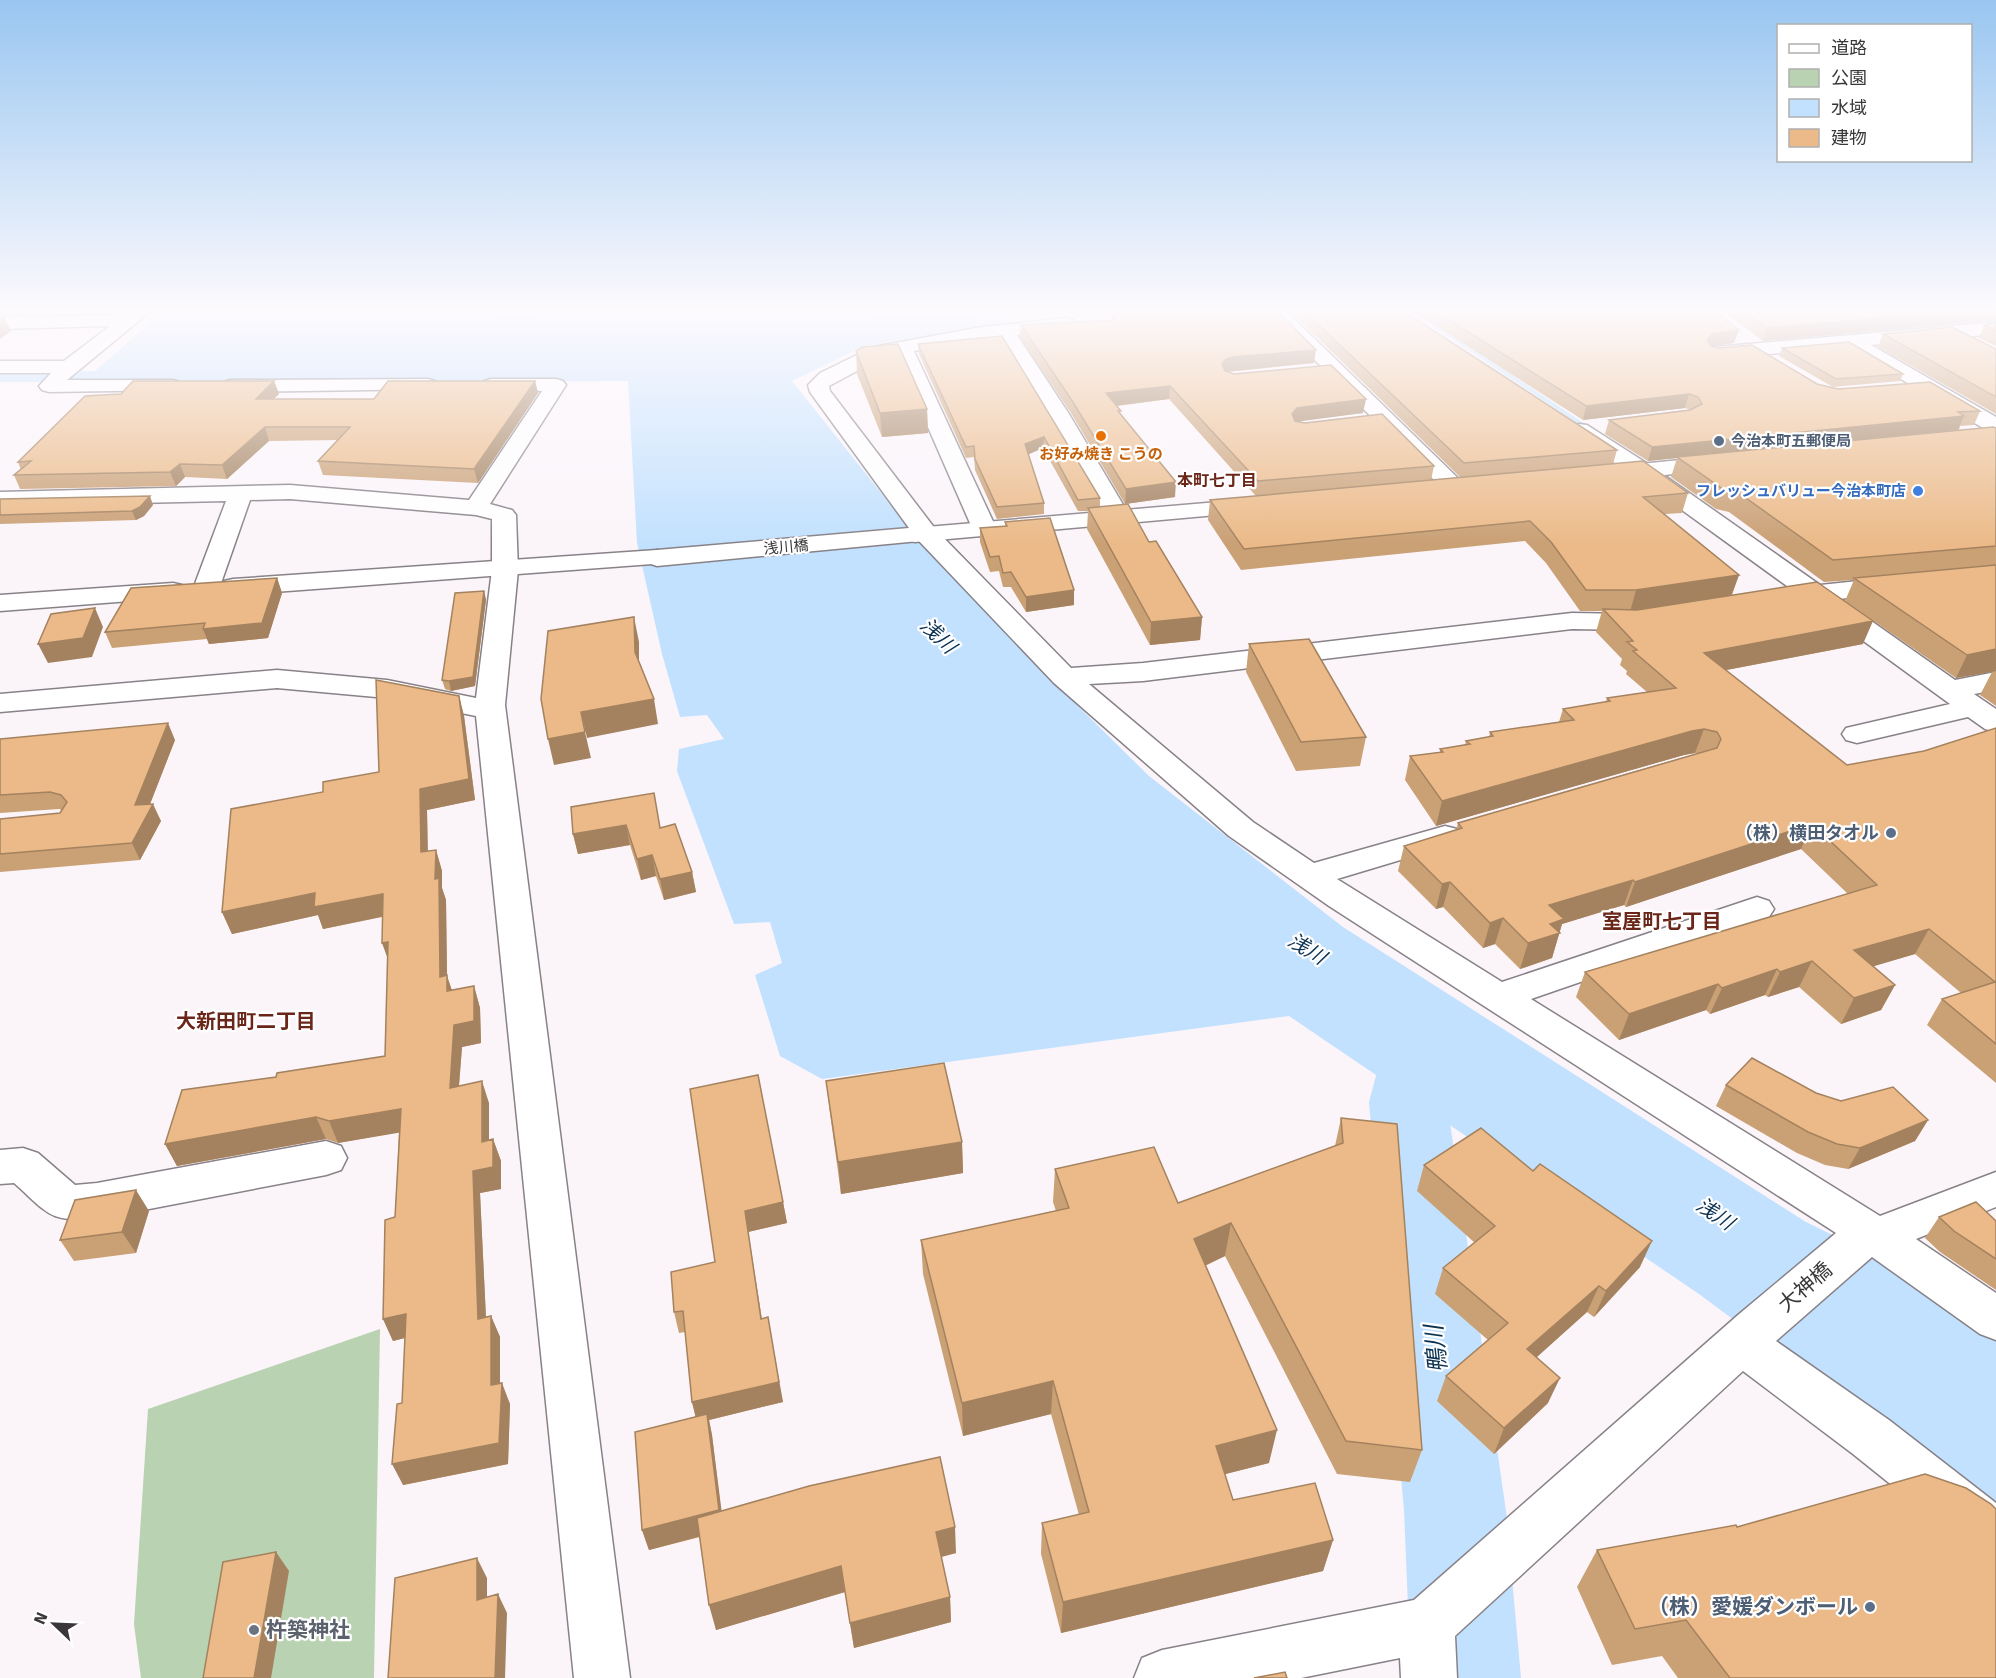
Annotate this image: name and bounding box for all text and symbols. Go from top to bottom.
legend [1777,24,1972,162]
text: 道路 [1831,37,1867,59]
text: 公園 [1831,67,1867,89]
text: 水域 [1831,97,1867,119]
text: 建物 [1831,127,1867,149]
marker: お好み焼き こうの [1094,429,1108,443]
place label: 今治本町五郵便局 [1731,432,1851,450]
marker: 今治本町五郵便局 [1712,434,1726,448]
place label: お好み焼き こうの [1039,445,1163,463]
district label: 本町七丁目 [1177,471,1257,491]
place label: フレッシュバリュー今治本町店 [1696,482,1906,500]
marker: フレッシュバリュー今治本町店 [1911,484,1925,498]
street label: 浅川橋 [763,536,809,558]
water label: 浅川 [915,613,963,660]
place label: （株）横田タオル [1735,822,1879,844]
marker: （株）横田タオル [1884,826,1898,840]
district label: 室屋町七丁目 [1602,909,1722,934]
water label: 浅川 [1283,928,1332,971]
district label: 大新田町二丁目 [176,1009,316,1034]
water label: 浅川 [1691,1192,1740,1237]
street label: 大神橋 [1773,1257,1837,1317]
water label: 鴨川 [1418,1321,1453,1374]
north arrow [24,1594,84,1654]
place label: （株）愛媛ダンボール [1648,1594,1858,1620]
marker: （株）愛媛ダンボール [1863,1600,1877,1614]
text: N [30,1609,52,1628]
place label: 杵築神社 [266,1617,350,1643]
marker: 杵築神社 [247,1623,261,1637]

